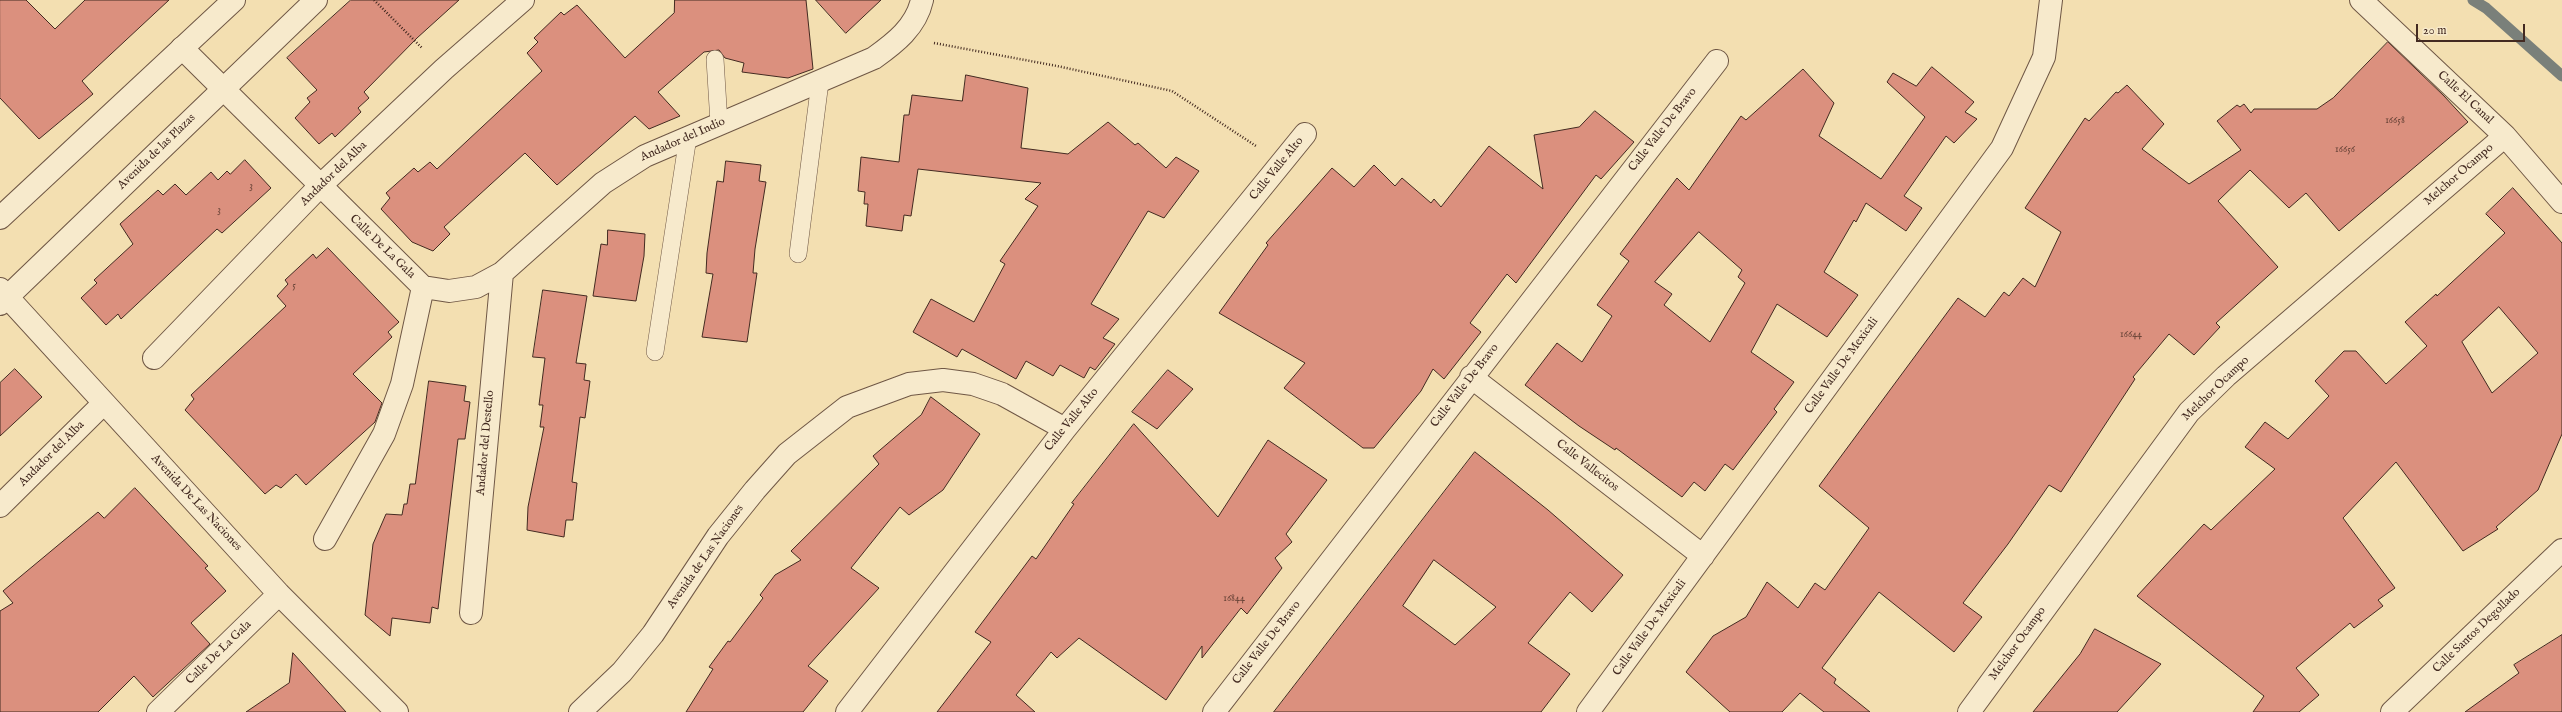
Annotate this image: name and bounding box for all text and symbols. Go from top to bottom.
scale bar [2418,16,2527,42]
text: 20 m [2423,23,2446,38]
street label: Calle El Canal [2434,68,2496,128]
street label: Calle Valle De Bravo [1626,85,1700,175]
street label: Avenida de las Plazas [115,111,199,193]
street label: Andador del Indio [638,115,728,165]
house number: 16658 [2385,115,2405,127]
street label: Calle Valle Alto [1247,134,1307,204]
street label: Andador del Alba [298,139,370,209]
street label: Melchor Ocampo [2421,141,2497,209]
house number: 16656 [2335,144,2355,156]
house number: 3 [249,181,253,193]
house number: 3 [217,205,221,217]
street label: Calle De La Gala [346,212,418,282]
house number: 5 [292,280,296,292]
street label: Calle Valle De Mexicali [1802,315,1882,417]
house number: 16644 [2120,329,2142,341]
street label: Calle Valle De Bravo [1428,341,1502,431]
street label: Melchor Ocampo [2180,353,2252,425]
street label: Calle Valle Alto [1042,385,1102,455]
street label: Andador del Destello [474,390,498,496]
street label: Andador del Alba [16,418,88,490]
street label: Calle Vallecitos [1553,437,1621,495]
street label: Avenida De Las Naciones [148,452,244,554]
street label: Avenida de Las Naciones [665,502,747,612]
street label: Calle Valle De Mexicali [1610,577,1690,679]
street label: Calle Santos Degollado [2430,585,2524,677]
house number: 16844 [1223,593,1245,605]
street label: Calle Valle De Bravo [1230,598,1304,688]
street label: Melchor Ocampo [1986,604,2050,684]
street label: Calle De La Gala [183,618,255,688]

